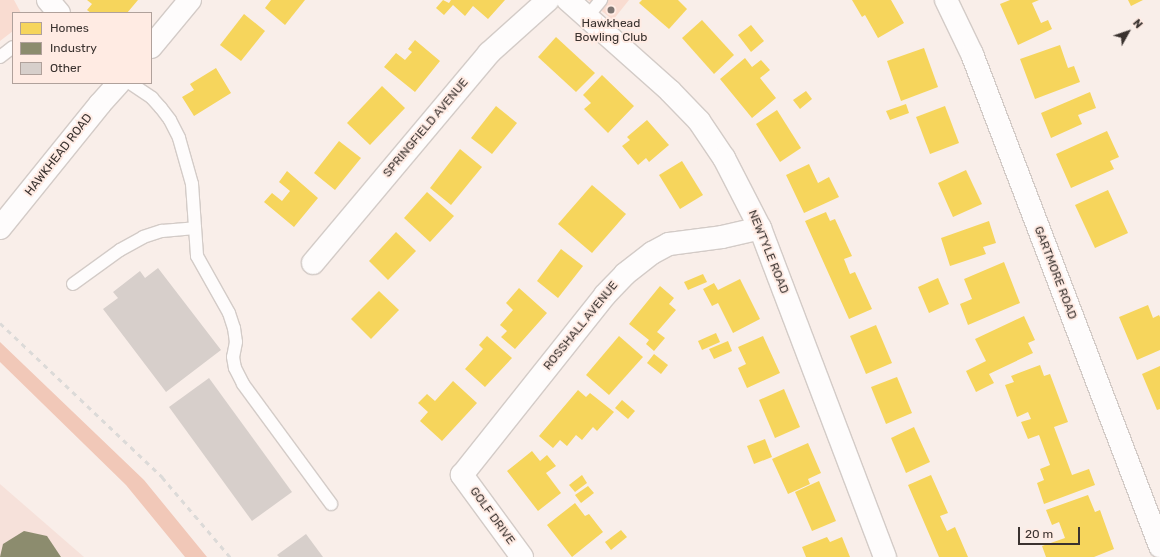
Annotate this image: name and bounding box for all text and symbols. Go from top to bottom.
marker: Hawkhead Bowling Club [606,5,616,15]
legend [12,12,152,84]
north arrow [1108,12,1148,52]
place label: Hawkhead Bowling Club [575,17,647,45]
text: N [1130,17,1145,31]
text: Homes [50,21,89,35]
text: Industry [50,41,97,55]
text: Other [50,61,81,75]
street label: SPRINGFIELD AVENUE [380,76,472,180]
street label: HAWKHEAD ROAD [22,111,96,199]
street label: NEWTYLE ROAD [745,208,791,296]
street label: GARTMORE ROAD [1031,224,1079,322]
street label: ROSSHALL AVENUE [541,279,621,373]
street label: GOLF DRIVE [466,484,518,548]
scale bar [1020,519,1082,545]
text: 20 m [1025,527,1053,541]

